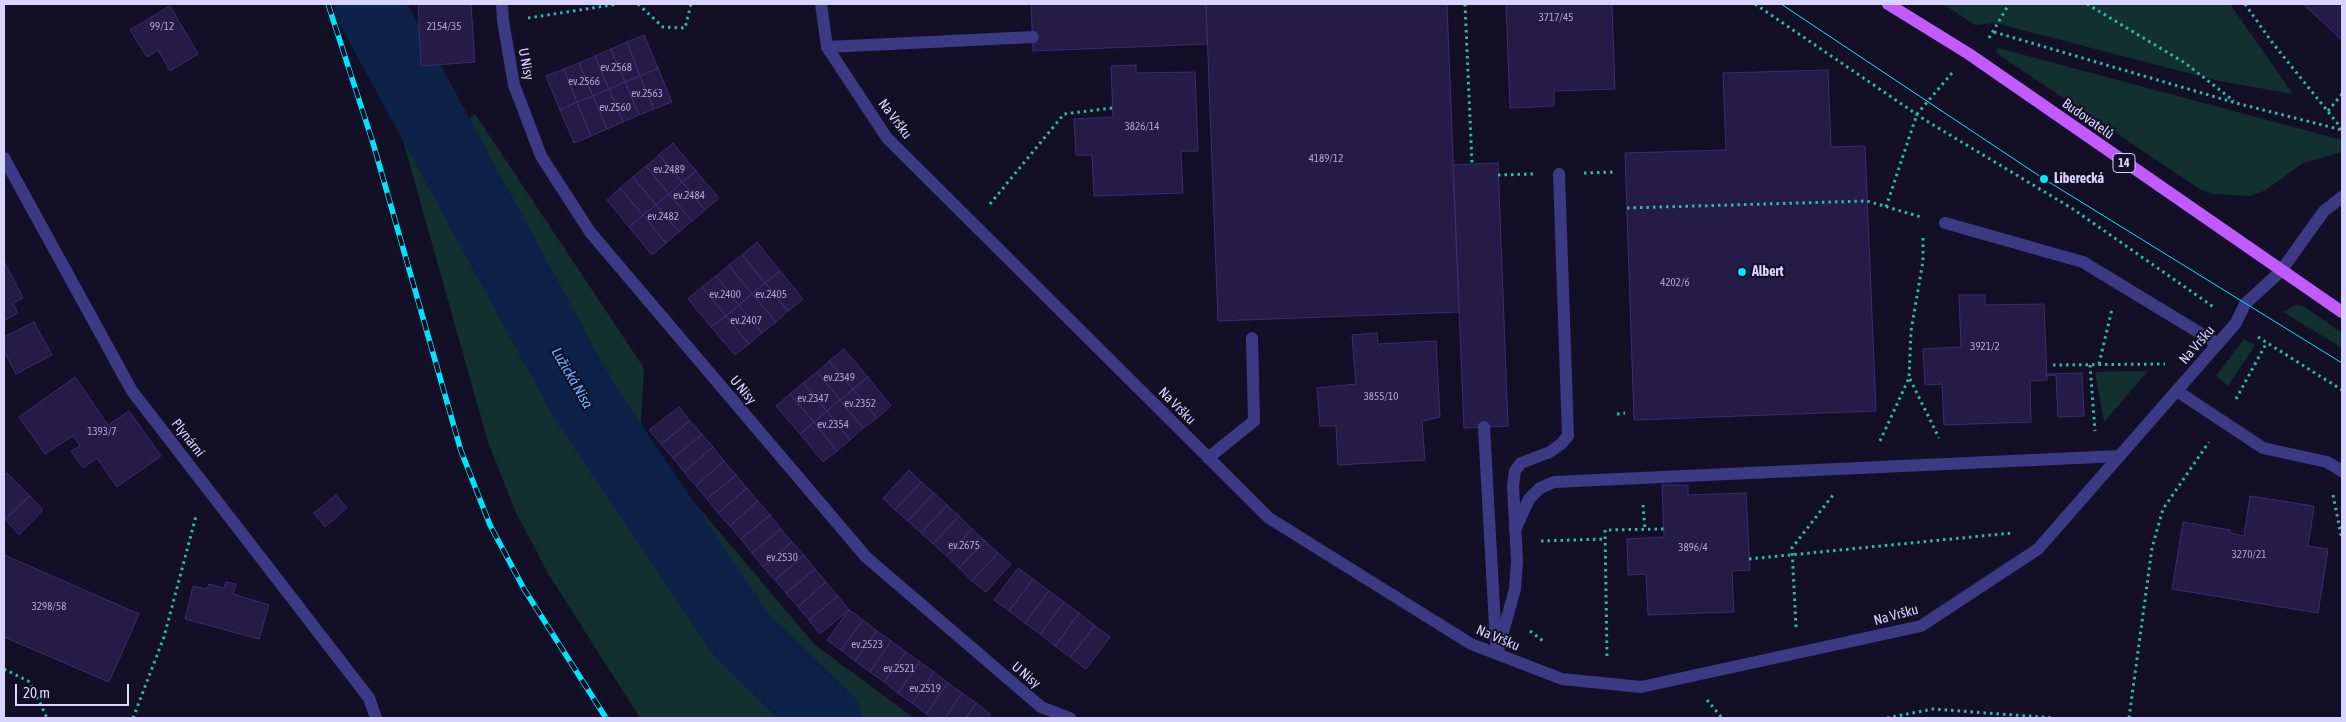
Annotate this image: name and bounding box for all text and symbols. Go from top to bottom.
house number: 3717/45 [1539,11,1573,25]
house number: 99/12 [150,20,174,34]
house number: 2154/35 [427,20,461,34]
street label: U Nisy [515,47,537,81]
house number: ev.2568 [600,61,632,75]
house number: ev.2566 [568,75,600,89]
house number: ev.2563 [631,87,663,101]
street label: Budovatelů [2059,95,2117,143]
street label: Na Vršku [875,96,915,142]
house number: ev.2560 [599,101,631,115]
house number: 3826/14 [1125,120,1159,134]
house number: 4189/12 [1309,152,1343,166]
road number: 14 [2113,154,2135,172]
house number: ev.2489 [653,163,685,177]
place label: Liberecká [2054,171,2104,187]
marker: Liberecká [2038,173,2050,185]
house number: ev.2484 [673,189,705,203]
house number: ev.2482 [647,210,679,224]
place label: Albert [1752,264,1784,280]
marker: Albert [1736,266,1748,278]
house number: 4202/6 [1660,276,1690,290]
house number: ev.2400 [709,288,741,302]
house number: ev.2405 [755,288,787,302]
house number: ev.2407 [730,314,762,328]
street label: Na Vršku [2176,322,2218,368]
house number: 3921/2 [1970,340,2000,354]
water label: Lužická Nisa [547,344,597,412]
house number: ev.2349 [823,371,855,385]
street label: U Nisy [726,372,760,408]
street label: Na Vršku [1155,384,1199,428]
house number: 3855/10 [1364,390,1398,404]
house number: ev.2347 [797,392,829,406]
house number: ev.2352 [844,397,876,411]
street label: Plynární [168,416,208,460]
house number: ev.2354 [817,418,849,432]
house number: 1393/7 [87,425,117,439]
house number: ev.2675 [948,539,980,553]
house number: 3896/4 [1678,541,1708,555]
house number: 3270/21 [2232,548,2266,562]
house number: ev.2530 [766,551,798,565]
house number: 3298/58 [32,600,66,614]
street label: Na Vršku [1872,601,1920,629]
street label: Na Vršku [1474,621,1522,655]
house number: ev.2523 [851,638,883,652]
street label: U Nisy [1008,658,1044,692]
house number: ev.2521 [883,662,915,676]
scale bar [18,674,131,706]
house number: ev.2519 [909,682,941,696]
text: 20 m [23,684,50,701]

